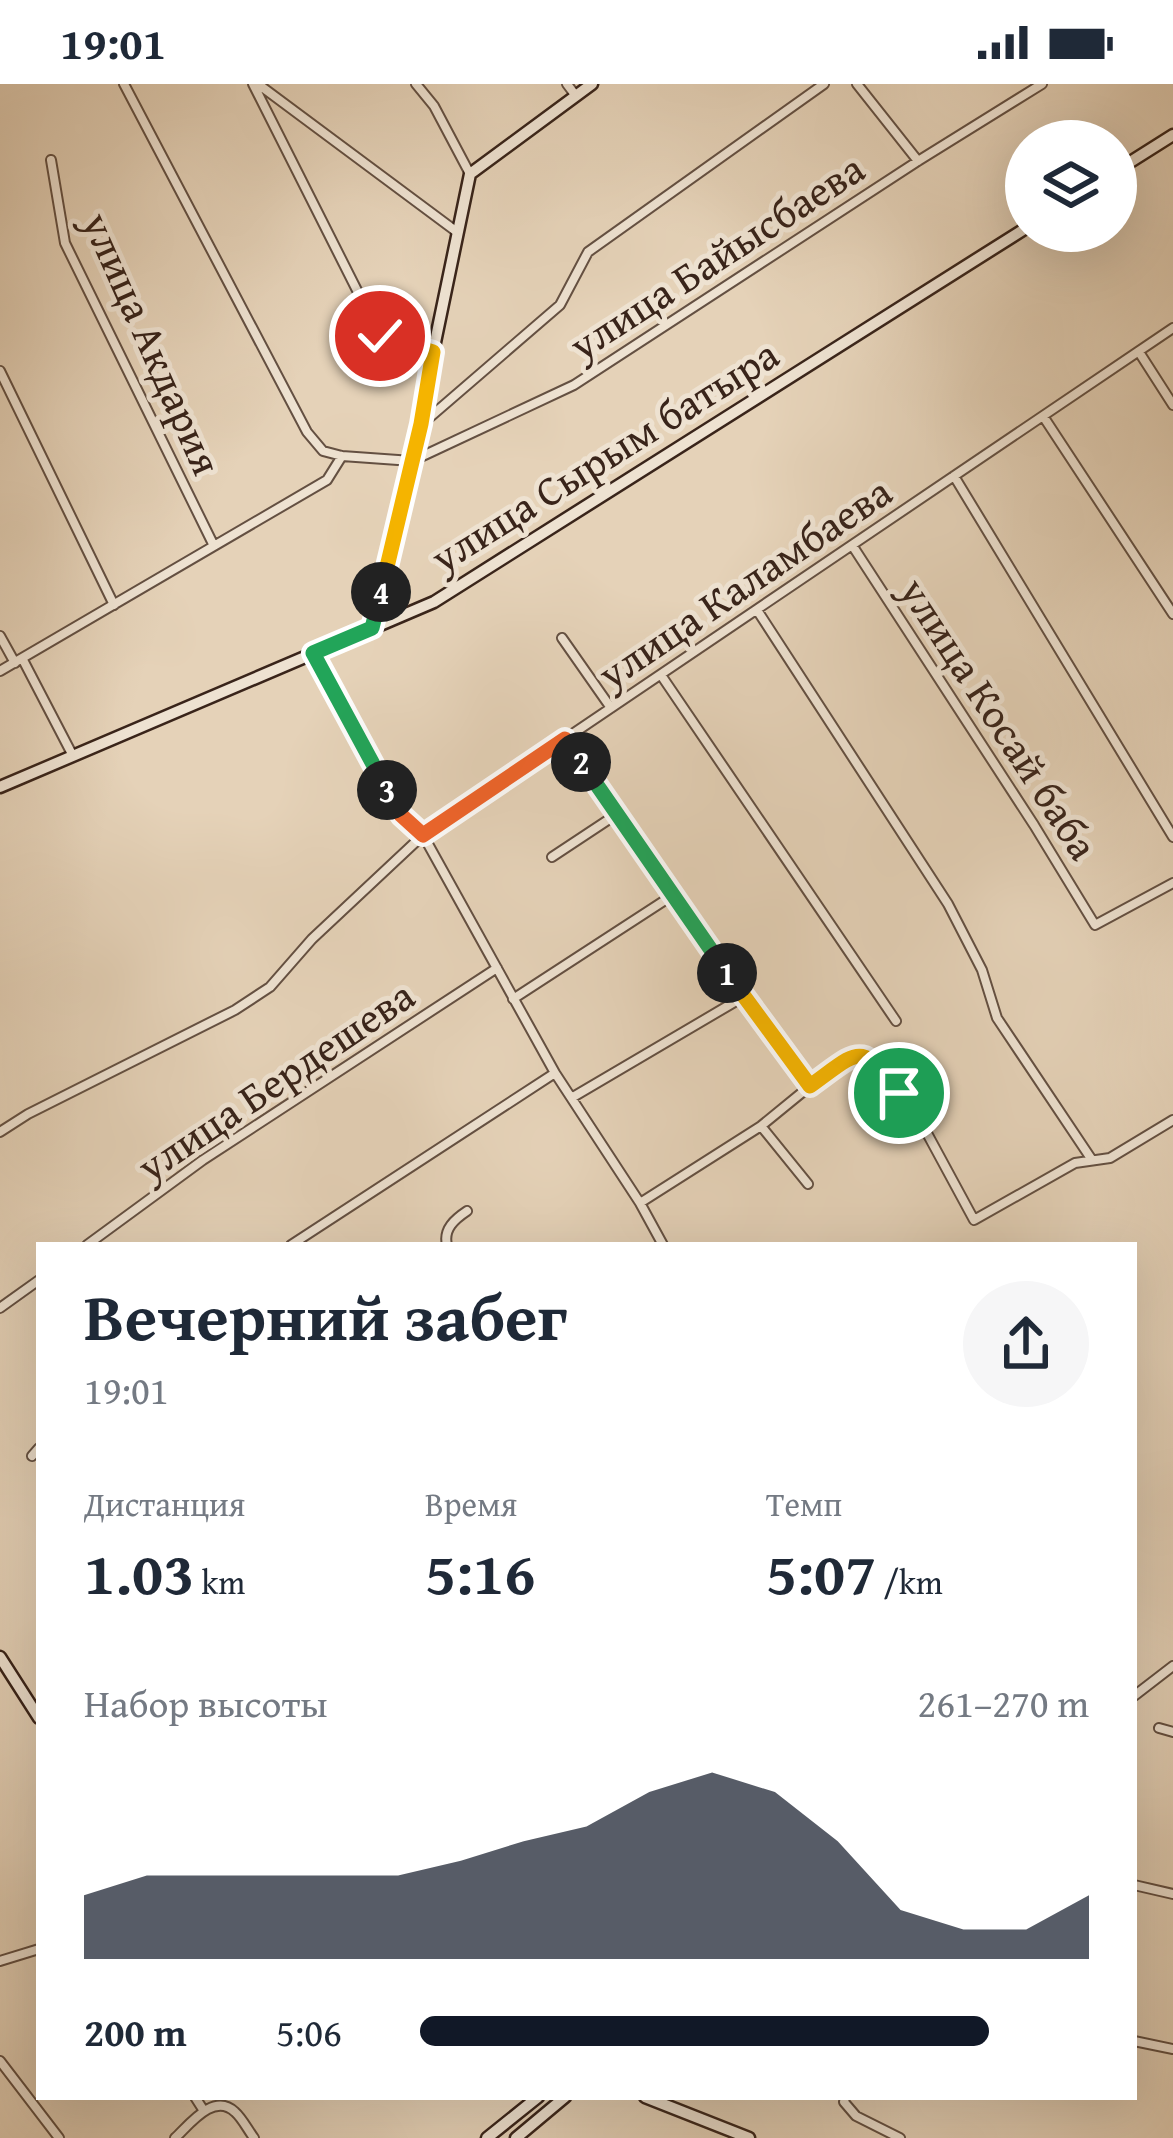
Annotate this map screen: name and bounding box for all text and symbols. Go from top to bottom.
text: 19:01 [60,10,166,75]
map controls [1005,120,1137,252]
button: layers [1005,120,1137,252]
street label: улица Байысбаева [555,138,876,375]
street label: улица Акдария [67,201,238,484]
pin [329,285,431,387]
icon: check [347,303,413,369]
street label: улица Сырым батыра [417,323,790,587]
street label: улица Каламбаева [584,461,903,704]
pin: 4 [351,562,411,622]
street label: улица Косай баба [885,564,1114,871]
text: 4 [372,568,390,616]
pin: 2 [551,732,611,792]
text: 2 [572,738,590,786]
pin: 3 [357,760,417,820]
text: 3 [378,766,396,814]
pin: 1 [697,943,757,1003]
text: 1 [718,949,736,997]
street label: улица Бердешева [123,964,426,1196]
pin [848,1042,950,1144]
icon: arrive [866,1060,932,1126]
text: Вечерний забег [84,1267,567,1364]
button: share [963,1281,1089,1407]
text: 19:01 [84,1361,169,1418]
text: Дистанция [84,1480,245,1528]
text: Время [425,1480,517,1528]
text: Темп [766,1480,842,1528]
text: 1.03 [84,1528,194,1616]
text: 5:16 [425,1528,535,1616]
text: 5:07 [766,1528,876,1616]
text: km [194,1558,245,1606]
text: /km [876,1558,943,1606]
text: Набор высоты [84,1674,328,1731]
text: 261–270 m [917,1674,1089,1731]
text: 200 m [84,2003,187,2060]
text: 5:06 [276,2003,342,2060]

